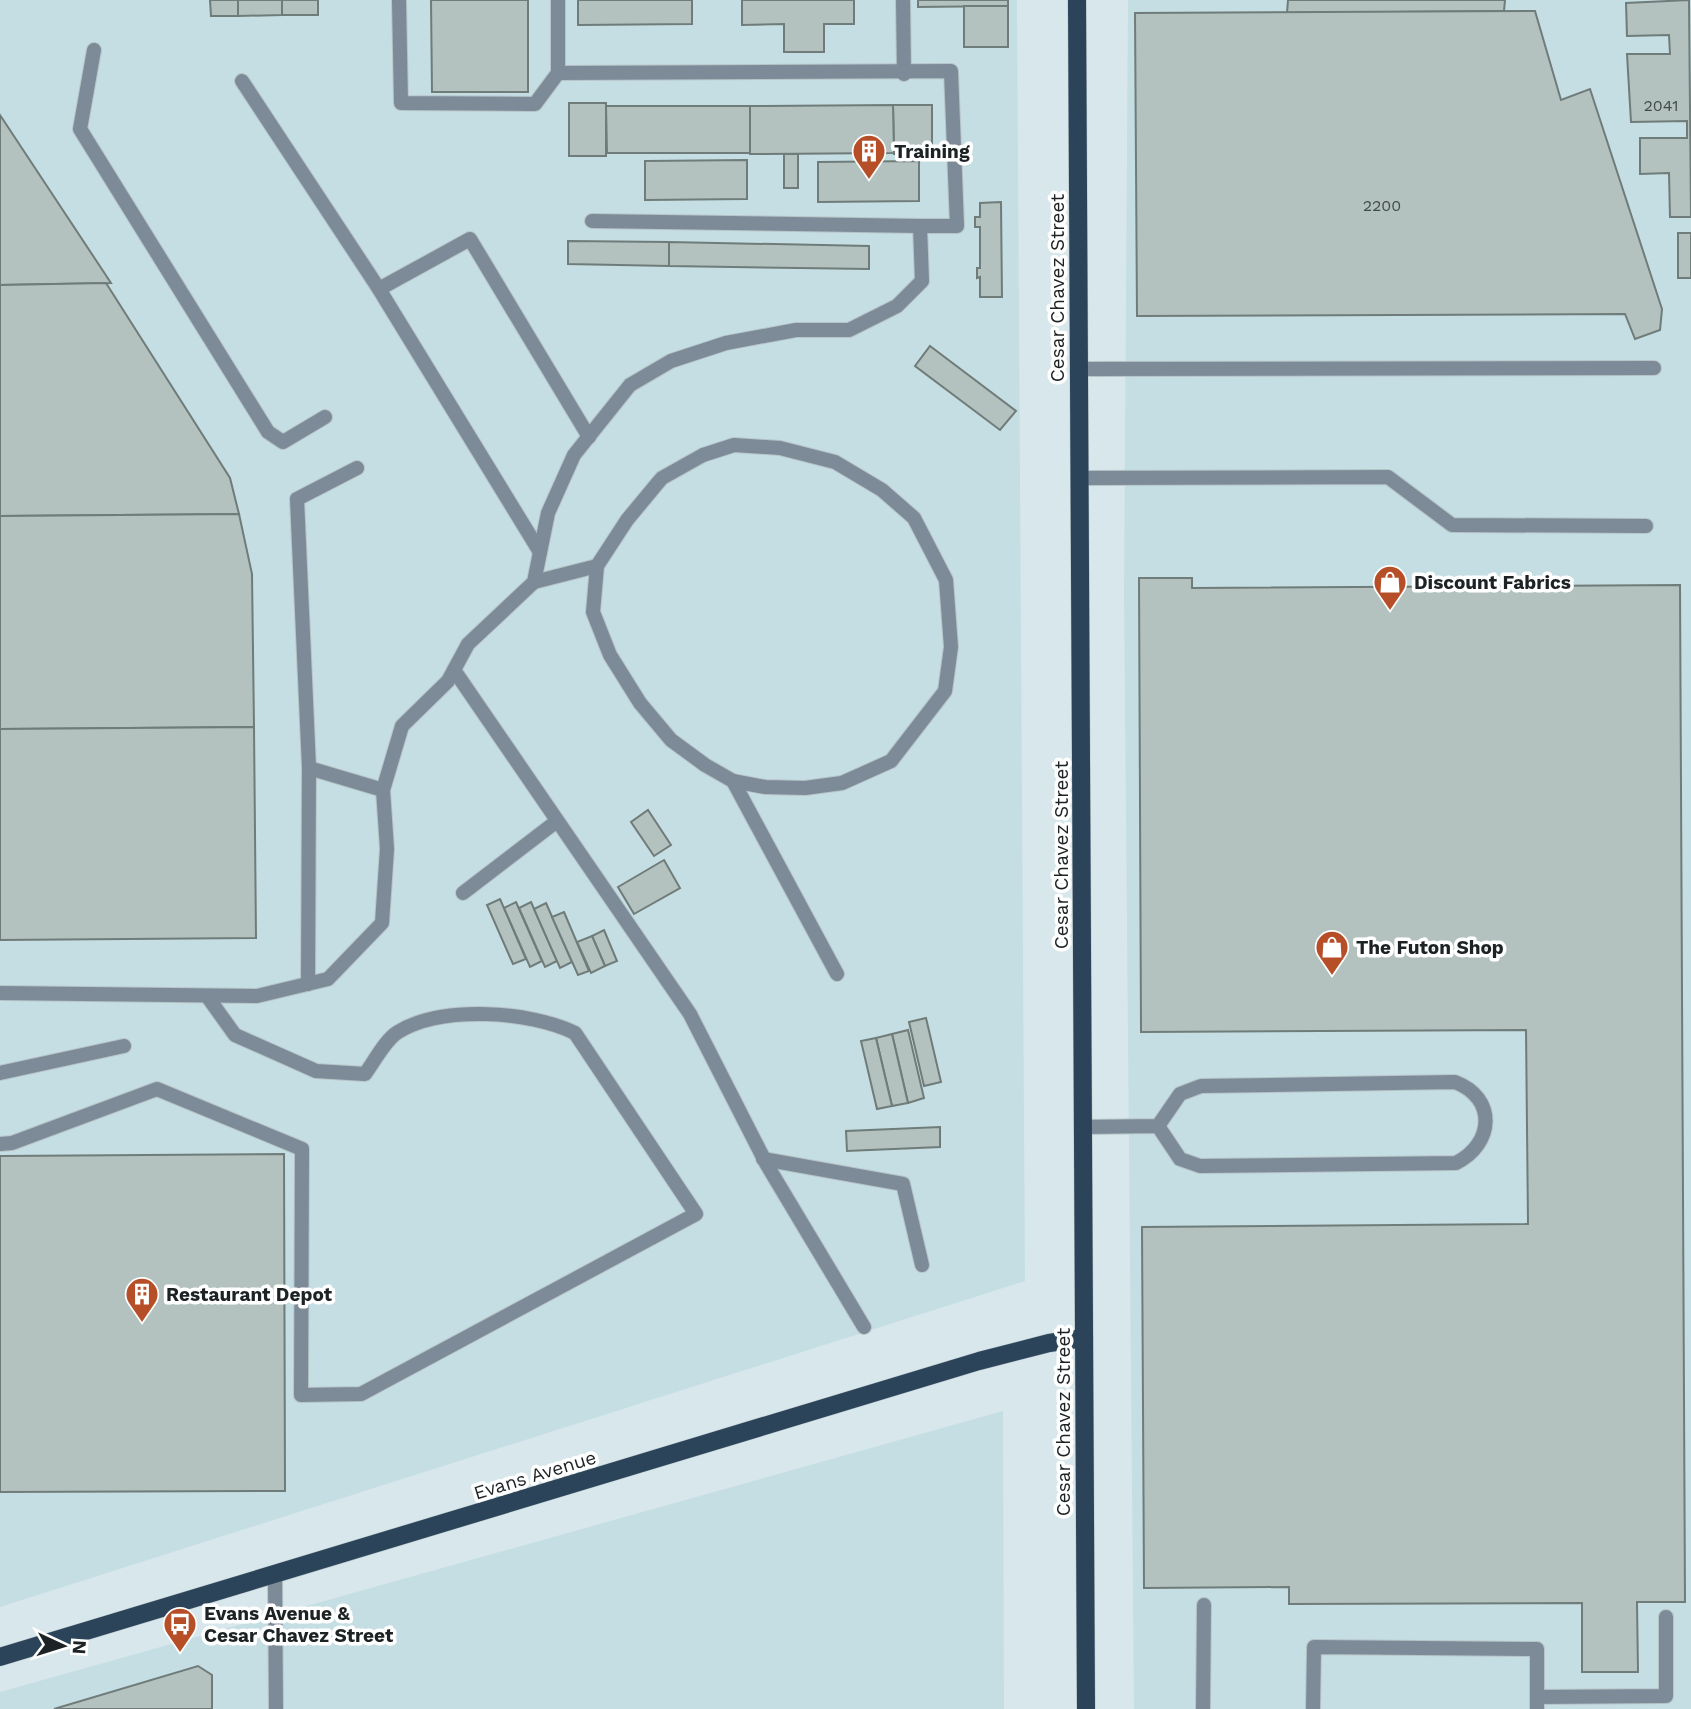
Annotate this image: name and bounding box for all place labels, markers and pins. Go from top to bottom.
building icon: Training [850,132,888,181]
place label: Training [894,140,970,163]
shop icon: Discount Fabrics [1371,563,1409,612]
place label: Discount Fabrics [1414,571,1571,594]
shop icon: The Futon Shop [1313,928,1351,977]
place label: The Futon Shop [1356,936,1504,959]
building icon: Restaurant Depot [123,1275,161,1324]
place label: Restaurant Depot [166,1283,333,1306]
place label: Evans Avenue & Cesar Chavez Street [204,1602,394,1647]
bus stop icon: Evans Avenue & Cesar Chavez Street [161,1605,199,1654]

